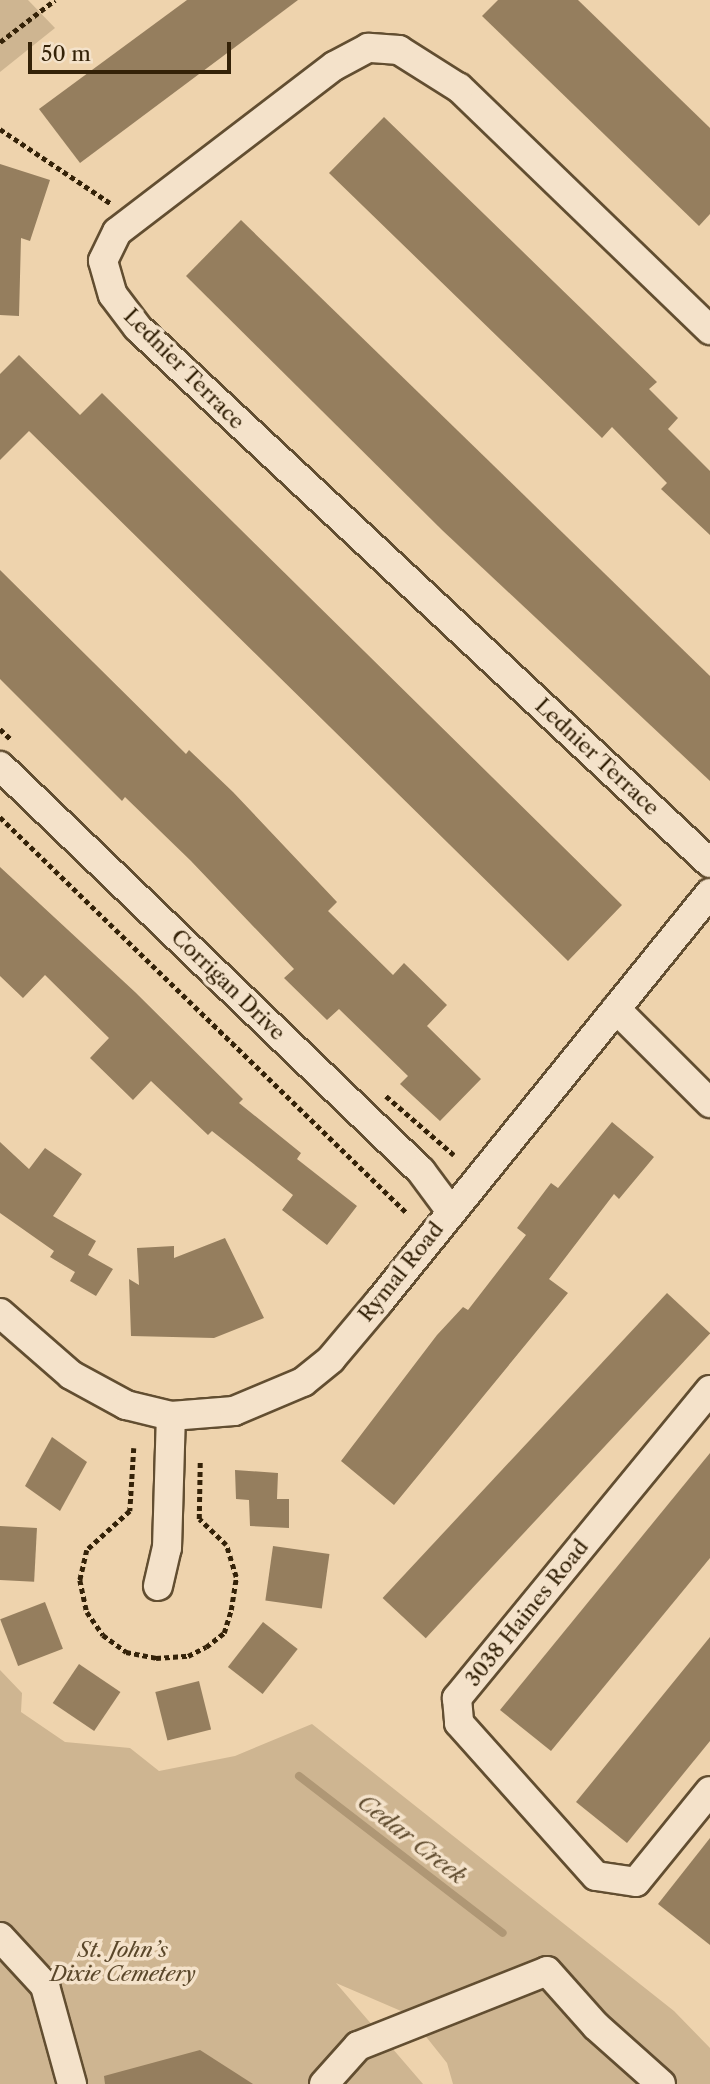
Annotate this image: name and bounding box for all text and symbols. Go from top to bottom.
scale bar [32,28,234,72]
text: 50 m [41,41,91,66]
street label: Lednier Terrace [118,303,250,435]
street label: Lednier Terrace [530,693,664,821]
street label: Corrigan Drive [166,924,290,1046]
street label: Rymal Road [353,1217,449,1327]
street label: 3038 Haines Road [460,1535,594,1691]
water label: Cedar Creek [352,1788,472,1890]
park label: St. John’s Dixie Cemetery [50,1937,196,1987]

